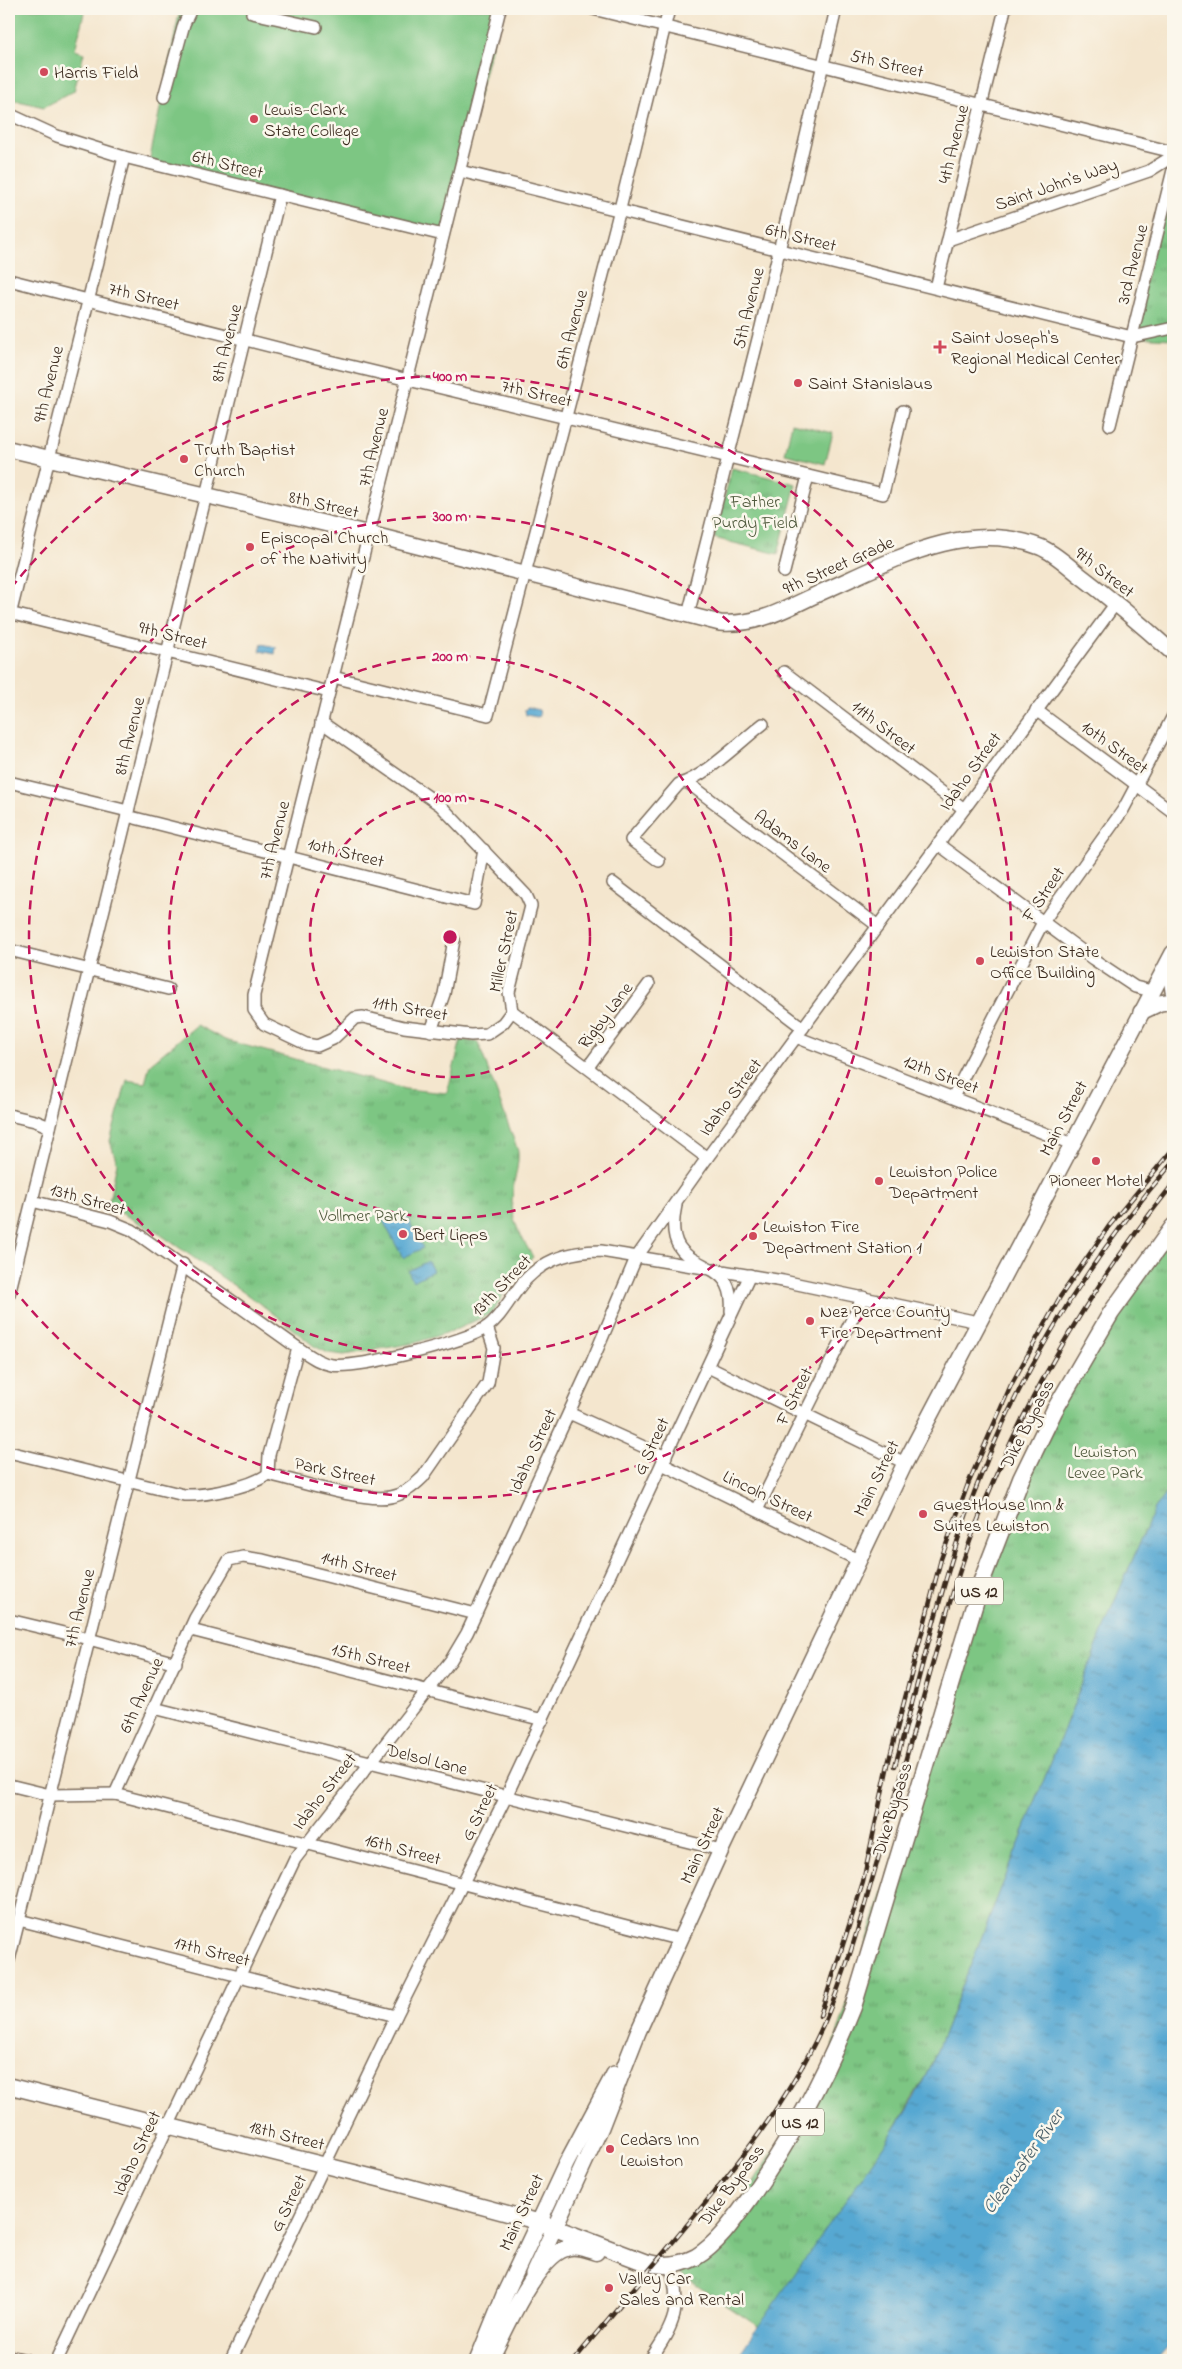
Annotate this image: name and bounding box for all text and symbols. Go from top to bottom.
street label: 5th Street [847,44,926,86]
place label: Harris Field [54,61,138,87]
marker: Harris Field [38,66,50,78]
place label: Lewis-Clark State College [264,98,360,146]
street label: 4th Avenue [933,101,977,187]
marker: Lewis-Clark State College [248,113,260,125]
street label: 6th Street [189,145,266,187]
street label: Saint John's Way [992,153,1121,219]
street label: 6th Street [762,218,839,260]
street label: 3rd Avenue [1111,221,1157,307]
street label: 5th Avenue [727,264,773,352]
street label: 7th Street [106,277,182,319]
street label: 6th Avenue [550,286,596,372]
street label: 8th Avenue [206,301,250,385]
place label: Saint Joseph's Regional Medical Center [951,326,1120,374]
marker: Saint Joseph's Regional Medical Center [933,340,947,354]
street label: 9th Avenue [28,342,72,426]
text: 400 m [432,366,468,388]
place label: Saint Stanislaus [808,372,933,398]
street label: 7th Street [499,374,574,416]
marker: Saint Stanislaus [792,377,804,389]
street label: 7th Avenue [353,404,397,490]
place label: Truth Baptist Church [194,438,295,485]
marker: Truth Baptist Church [178,453,190,465]
street label: 8th Street [286,485,361,527]
park label: Father Purdy Field [712,490,798,537]
text: 300 m [432,506,468,528]
place label: Episcopal Church of the Nativity [260,526,388,573]
street label: 9th Street Grade [779,530,899,603]
marker: Episcopal Church of the Nativity [244,541,256,553]
street label: 9th Street [1068,542,1139,605]
street label: 9th Street [135,616,210,658]
text: 200 m [431,646,468,668]
street label: 8th Avenue [109,694,153,778]
street label: 11th Street [845,695,921,762]
street label: 10th Street [1075,715,1153,782]
street label: Idaho Street [934,727,1009,817]
text: 100 m [433,787,467,809]
street label: 7th Avenue [254,797,298,883]
street label: Adams Lane [747,805,837,881]
street label: 10th Street [305,832,386,876]
street label: F Street [1016,862,1073,929]
street label: Miller Street [484,908,526,995]
centre of rings [441,928,459,946]
place label: Lewiston State Office Building [990,940,1100,988]
marker: Lewiston State Office Building [974,955,986,967]
street label: Rigby Lane [573,977,642,1056]
street label: 11th Street [370,991,449,1029]
street label: 12th Street [899,1050,982,1102]
street label: Idaho Street [694,1054,770,1143]
street label: Main Street [1034,1076,1096,1162]
marker: Pioneer Motel [1090,1155,1102,1167]
place label: Lewiston Police Department [888,1160,998,1207]
place label: Pioneer Motel [1049,1169,1143,1195]
marker: Lewiston Police Department [873,1175,885,1187]
street label: 13th Street [47,1178,128,1224]
park label: Vollmer Park [318,1204,407,1230]
place label: Lewiston Fire Department Station 1 [762,1215,922,1262]
place label: Bert Lipps [412,1223,488,1249]
marker: Bert Lipps [397,1228,409,1240]
marker: Lewiston Fire Department Station 1 [747,1230,759,1242]
street label: 13th Street [466,1249,539,1323]
place label: Nez Perce County Fire Department [819,1300,950,1347]
marker: Nez Perce County Fire Department [804,1315,816,1327]
street label: F Street [770,1364,821,1431]
street label: Dike Bypass [995,1376,1062,1475]
street label: Idaho Street [503,1405,565,1499]
street label: G Street [628,1414,678,1480]
street label: Main Street [848,1436,908,1522]
park label: Lewiston Levee Park [1067,1440,1143,1487]
street label: Park Street [292,1452,378,1494]
street label: Lincoln Street [718,1465,817,1531]
place label: GuestHouse Inn & Suites Lewiston [933,1493,1064,1540]
marker: GuestHouse Inn & Suites Lewiston [917,1508,929,1520]
street label: 14th Street [318,1546,399,1590]
street label: 7th Avenue [59,1565,103,1651]
road number: US 12 [955,1578,1003,1604]
street label: 15th Street [328,1638,413,1682]
street label: 6th Avenue [114,1653,172,1738]
street label: Delsol Lane [382,1738,471,1784]
street label: Idaho Street [287,1748,364,1836]
street label: Dike Bypass [867,1759,921,1861]
street label: G Street [456,1780,506,1846]
street label: Main Street [675,1803,733,1889]
street label: 16th Street [361,1828,444,1874]
street label: 17th Street [171,1931,252,1975]
water label: Clearwater River [977,2103,1072,2220]
street label: Idaho Street [107,2107,169,2201]
road number: US 12 [776,2108,824,2136]
street label: 18th Street [246,2115,327,2159]
place label: Cedars Inn Lewiston [620,2128,699,2175]
street label: Dike Bypass [692,2140,772,2234]
marker: Cedars Inn Lewiston [604,2143,616,2155]
street label: Main Street [494,2170,552,2256]
street label: G Street [265,2171,315,2237]
place label: Valley Car Sales and Rental [618,2267,744,2314]
marker: Valley Car Sales and Rental [603,2282,615,2294]

